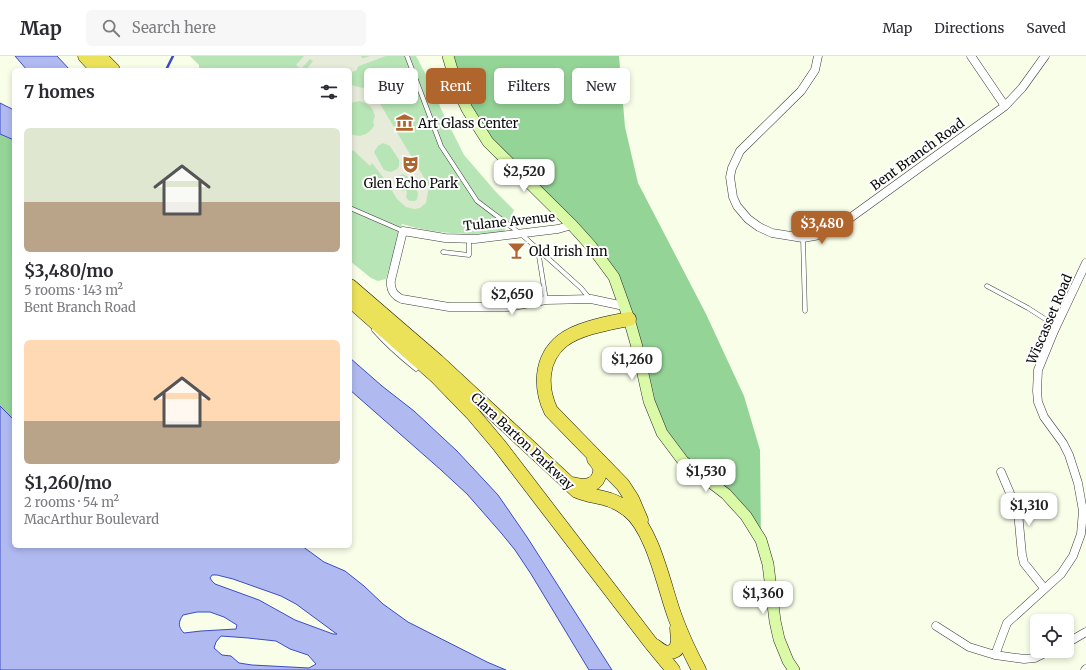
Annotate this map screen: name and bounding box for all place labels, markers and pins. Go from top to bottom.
museum icon: Art Glass Center [395,113,415,133]
place label: Art Glass Center [417,115,519,132]
theatre icon: Glen Echo Park [401,154,421,174]
pin: $2,520 [491,159,557,193]
place label: Glen Echo Park [364,175,459,192]
pin: $3,480 [789,211,855,245]
bar icon: Old Irish Inn [506,241,526,261]
place label: Old Irish Inn [529,243,608,260]
pin: $2,650 [479,282,545,316]
pin: $1,260 [599,347,665,381]
pin: $1,530 [673,459,739,493]
pin: $1,310 [996,493,1062,527]
pin: $1,360 [730,581,796,615]

